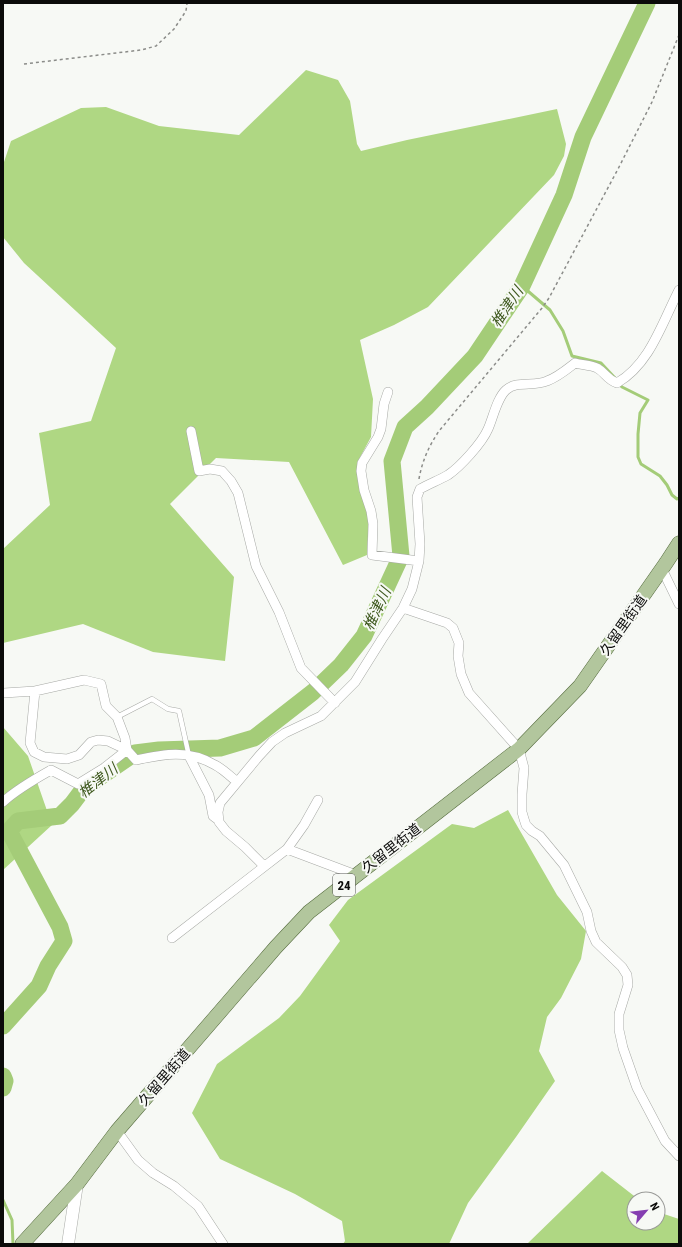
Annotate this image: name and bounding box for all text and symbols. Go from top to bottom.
water label: 椎津川 [487,282,528,331]
water label: 椎津川 [359,583,396,633]
street label: 久留里街道 [596,592,650,658]
water label: 椎津川 [75,759,123,802]
street label: 久留里街道 [358,820,424,876]
road number: 24 [333,874,355,896]
street label: 久留里街道 [135,1045,193,1109]
north arrow [626,1191,666,1231]
text: N [647,1201,662,1213]

